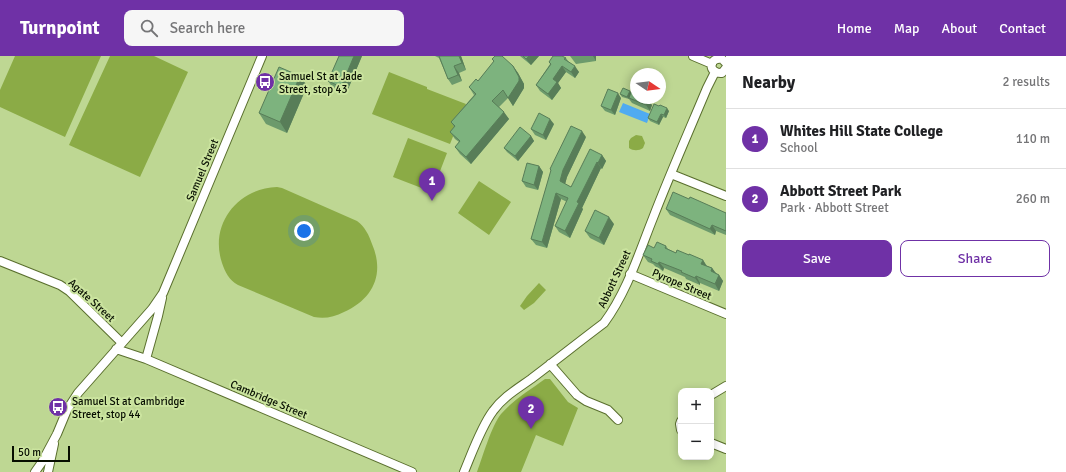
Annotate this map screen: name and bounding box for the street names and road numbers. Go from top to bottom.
street label: Samuel Street [184,137,221,203]
street label: Abbott Street [595,248,634,310]
street label: Pyrope Street [650,266,714,303]
street label: Agate Street [66,276,118,325]
street label: Cambridge Street [228,377,309,422]

